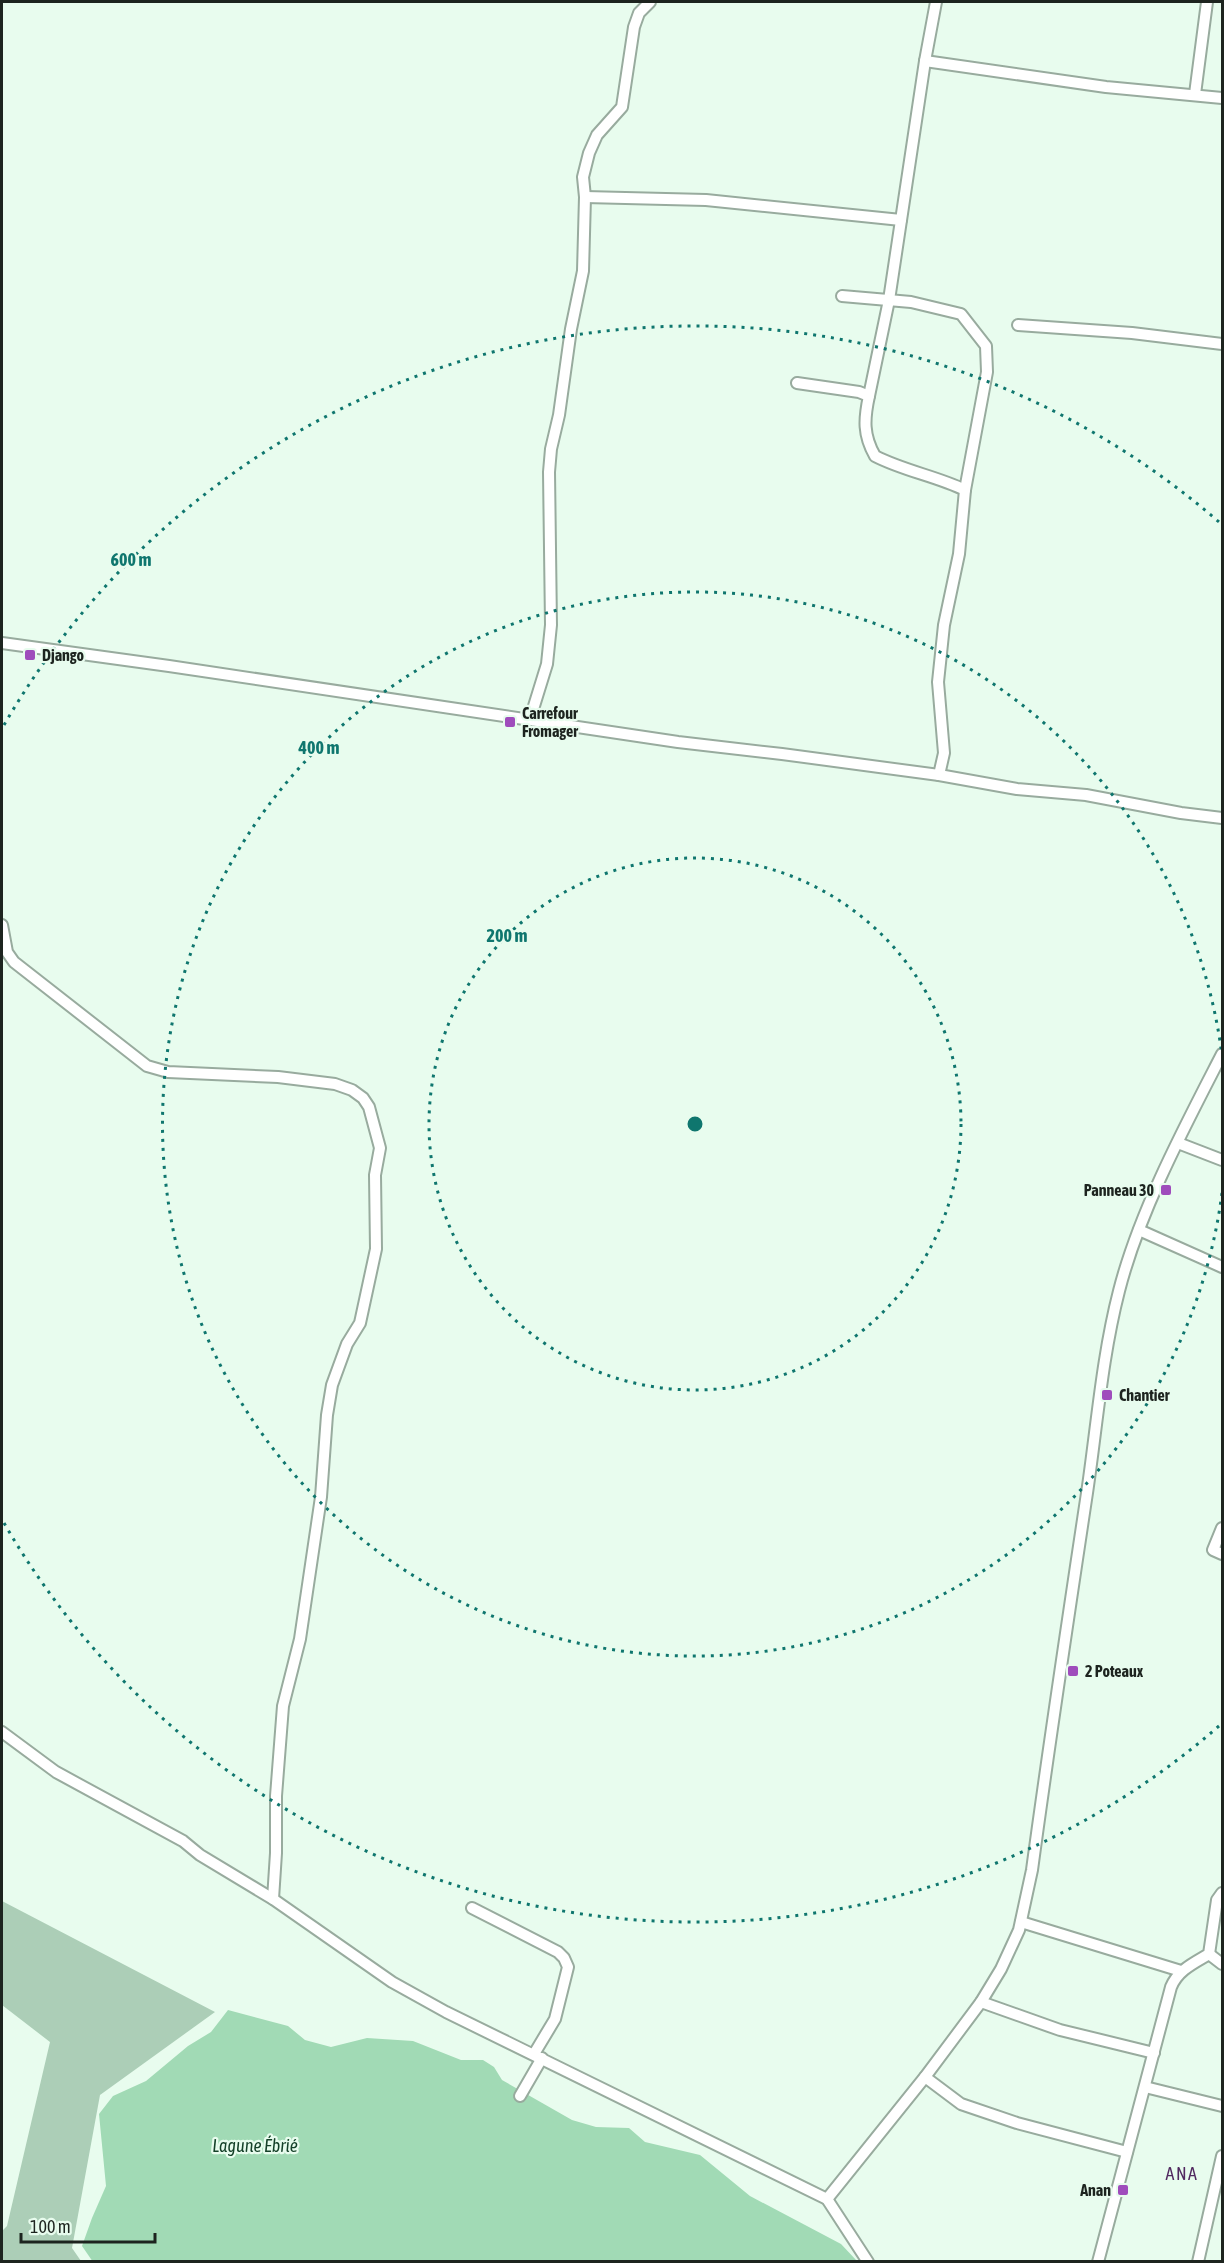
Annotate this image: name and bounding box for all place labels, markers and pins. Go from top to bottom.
place label: Django [42,646,84,664]
marker: Django [23,648,37,662]
place label: Carrefour Fromager [522,704,578,740]
marker: Carrefour Fromager [503,715,517,729]
centre of rings [685,1114,705,1134]
place label: Panneau 30 [1084,1181,1154,1199]
marker: Panneau 30 [1159,1183,1173,1197]
place label: Chantier [1119,1386,1170,1404]
marker: Chantier [1100,1388,1114,1402]
place label: 2 Poteaux [1085,1662,1144,1680]
marker: 2 Poteaux [1066,1664,1080,1678]
place label: Anan [1079,2181,1111,2199]
marker: Anan [1116,2183,1130,2197]

